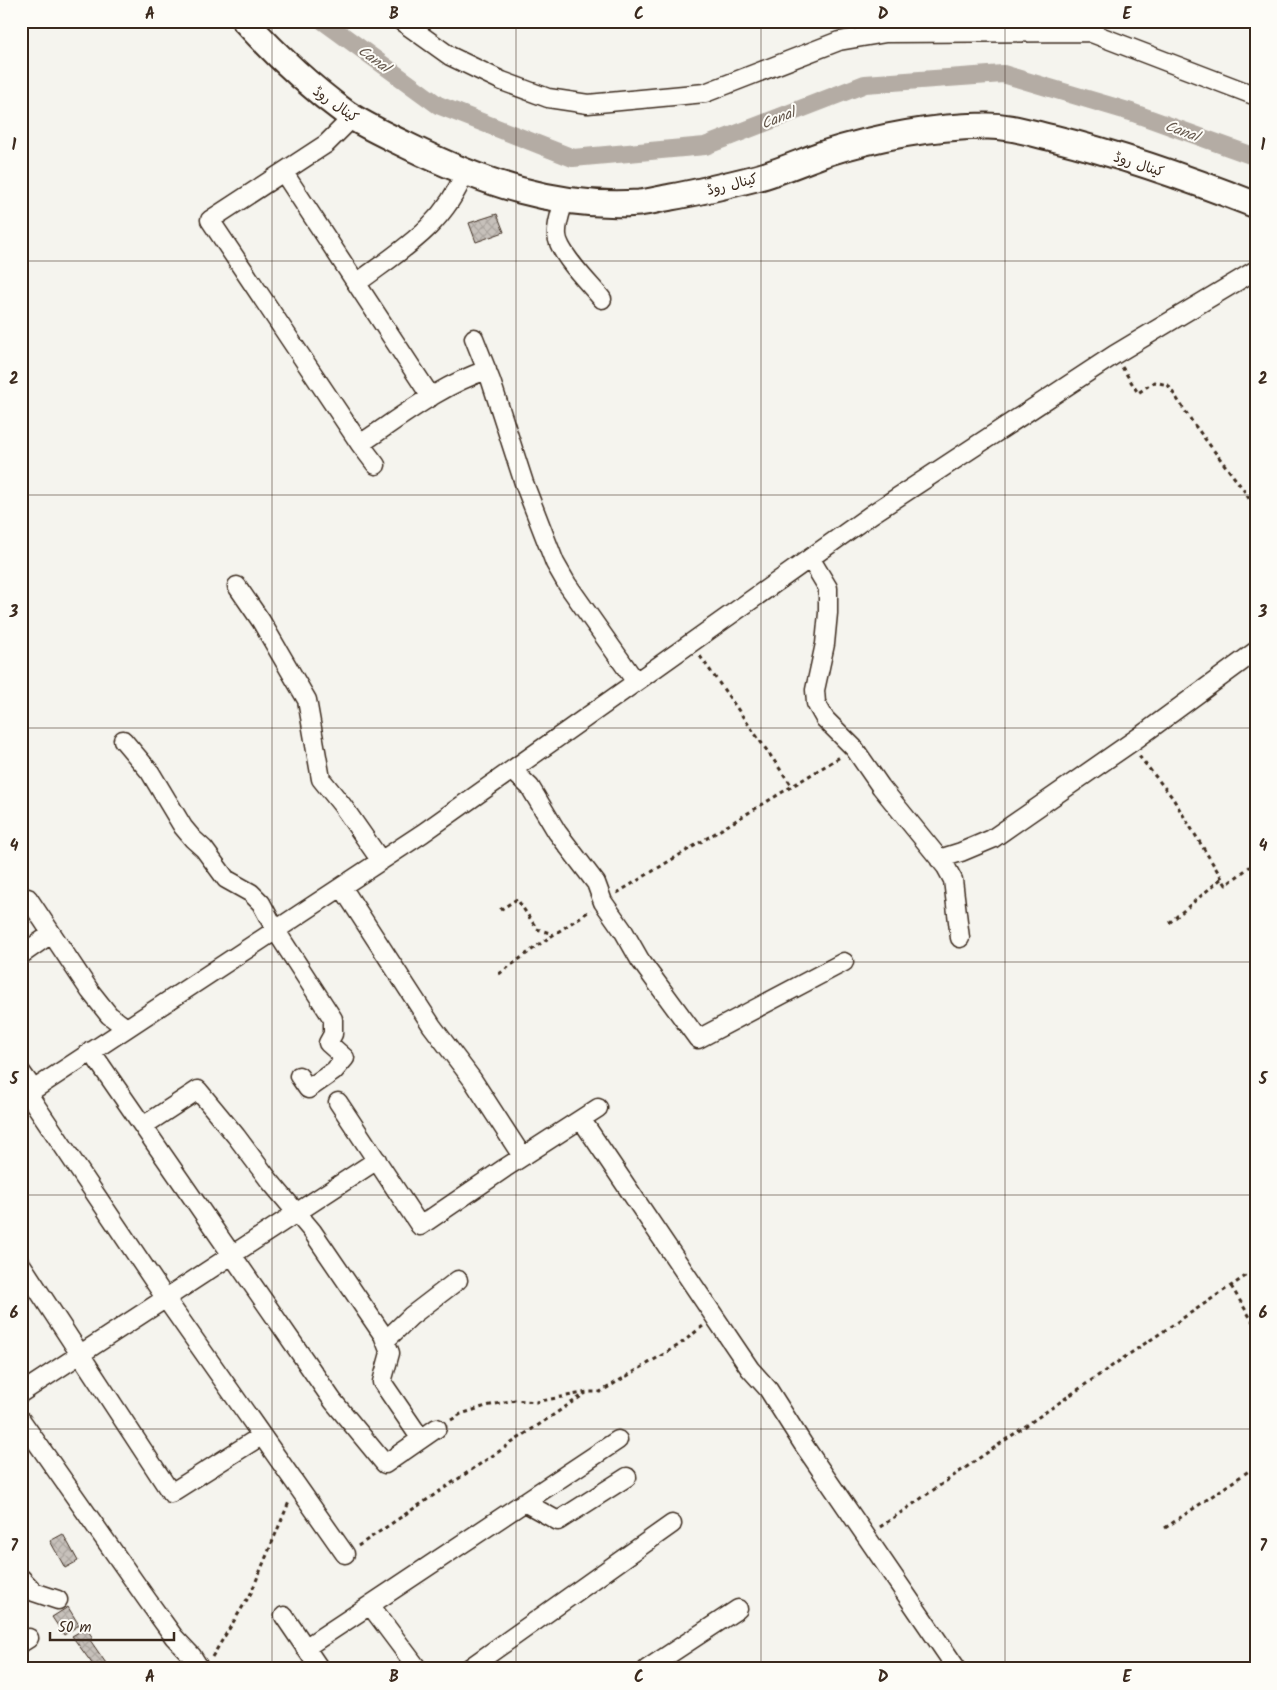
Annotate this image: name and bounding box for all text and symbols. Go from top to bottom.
text: A [145,2,155,27]
text: B [389,2,399,27]
text: C [634,2,644,27]
text: D [878,2,889,27]
text: E [1123,2,1133,27]
water label: Canal [352,40,397,82]
street label: کینال روڈ [308,81,363,129]
water label: Canal [758,100,802,136]
water label: Canal [1161,115,1205,150]
text: 1 [12,133,17,158]
text: 1 [1261,133,1266,158]
street label: کینال روڈ [1111,146,1167,183]
street label: کینال روڈ [704,168,760,202]
text: 2 [9,367,19,392]
text: 2 [1258,367,1268,392]
text: 3 [9,600,19,625]
text: 3 [1258,600,1268,625]
text: 4 [10,834,19,859]
text: 4 [1259,834,1268,859]
text: 5 [9,1067,20,1092]
text: 5 [1258,1067,1269,1092]
text: 6 [10,1301,19,1326]
text: 6 [1259,1301,1268,1326]
text: 7 [10,1534,18,1559]
text: 7 [1259,1534,1267,1559]
scale bar [50,1610,174,1642]
text: 50 m [58,1616,92,1640]
text: A [145,1665,155,1690]
text: B [389,1665,399,1690]
text: C [634,1665,644,1690]
text: D [878,1665,889,1690]
text: E [1123,1665,1133,1690]

